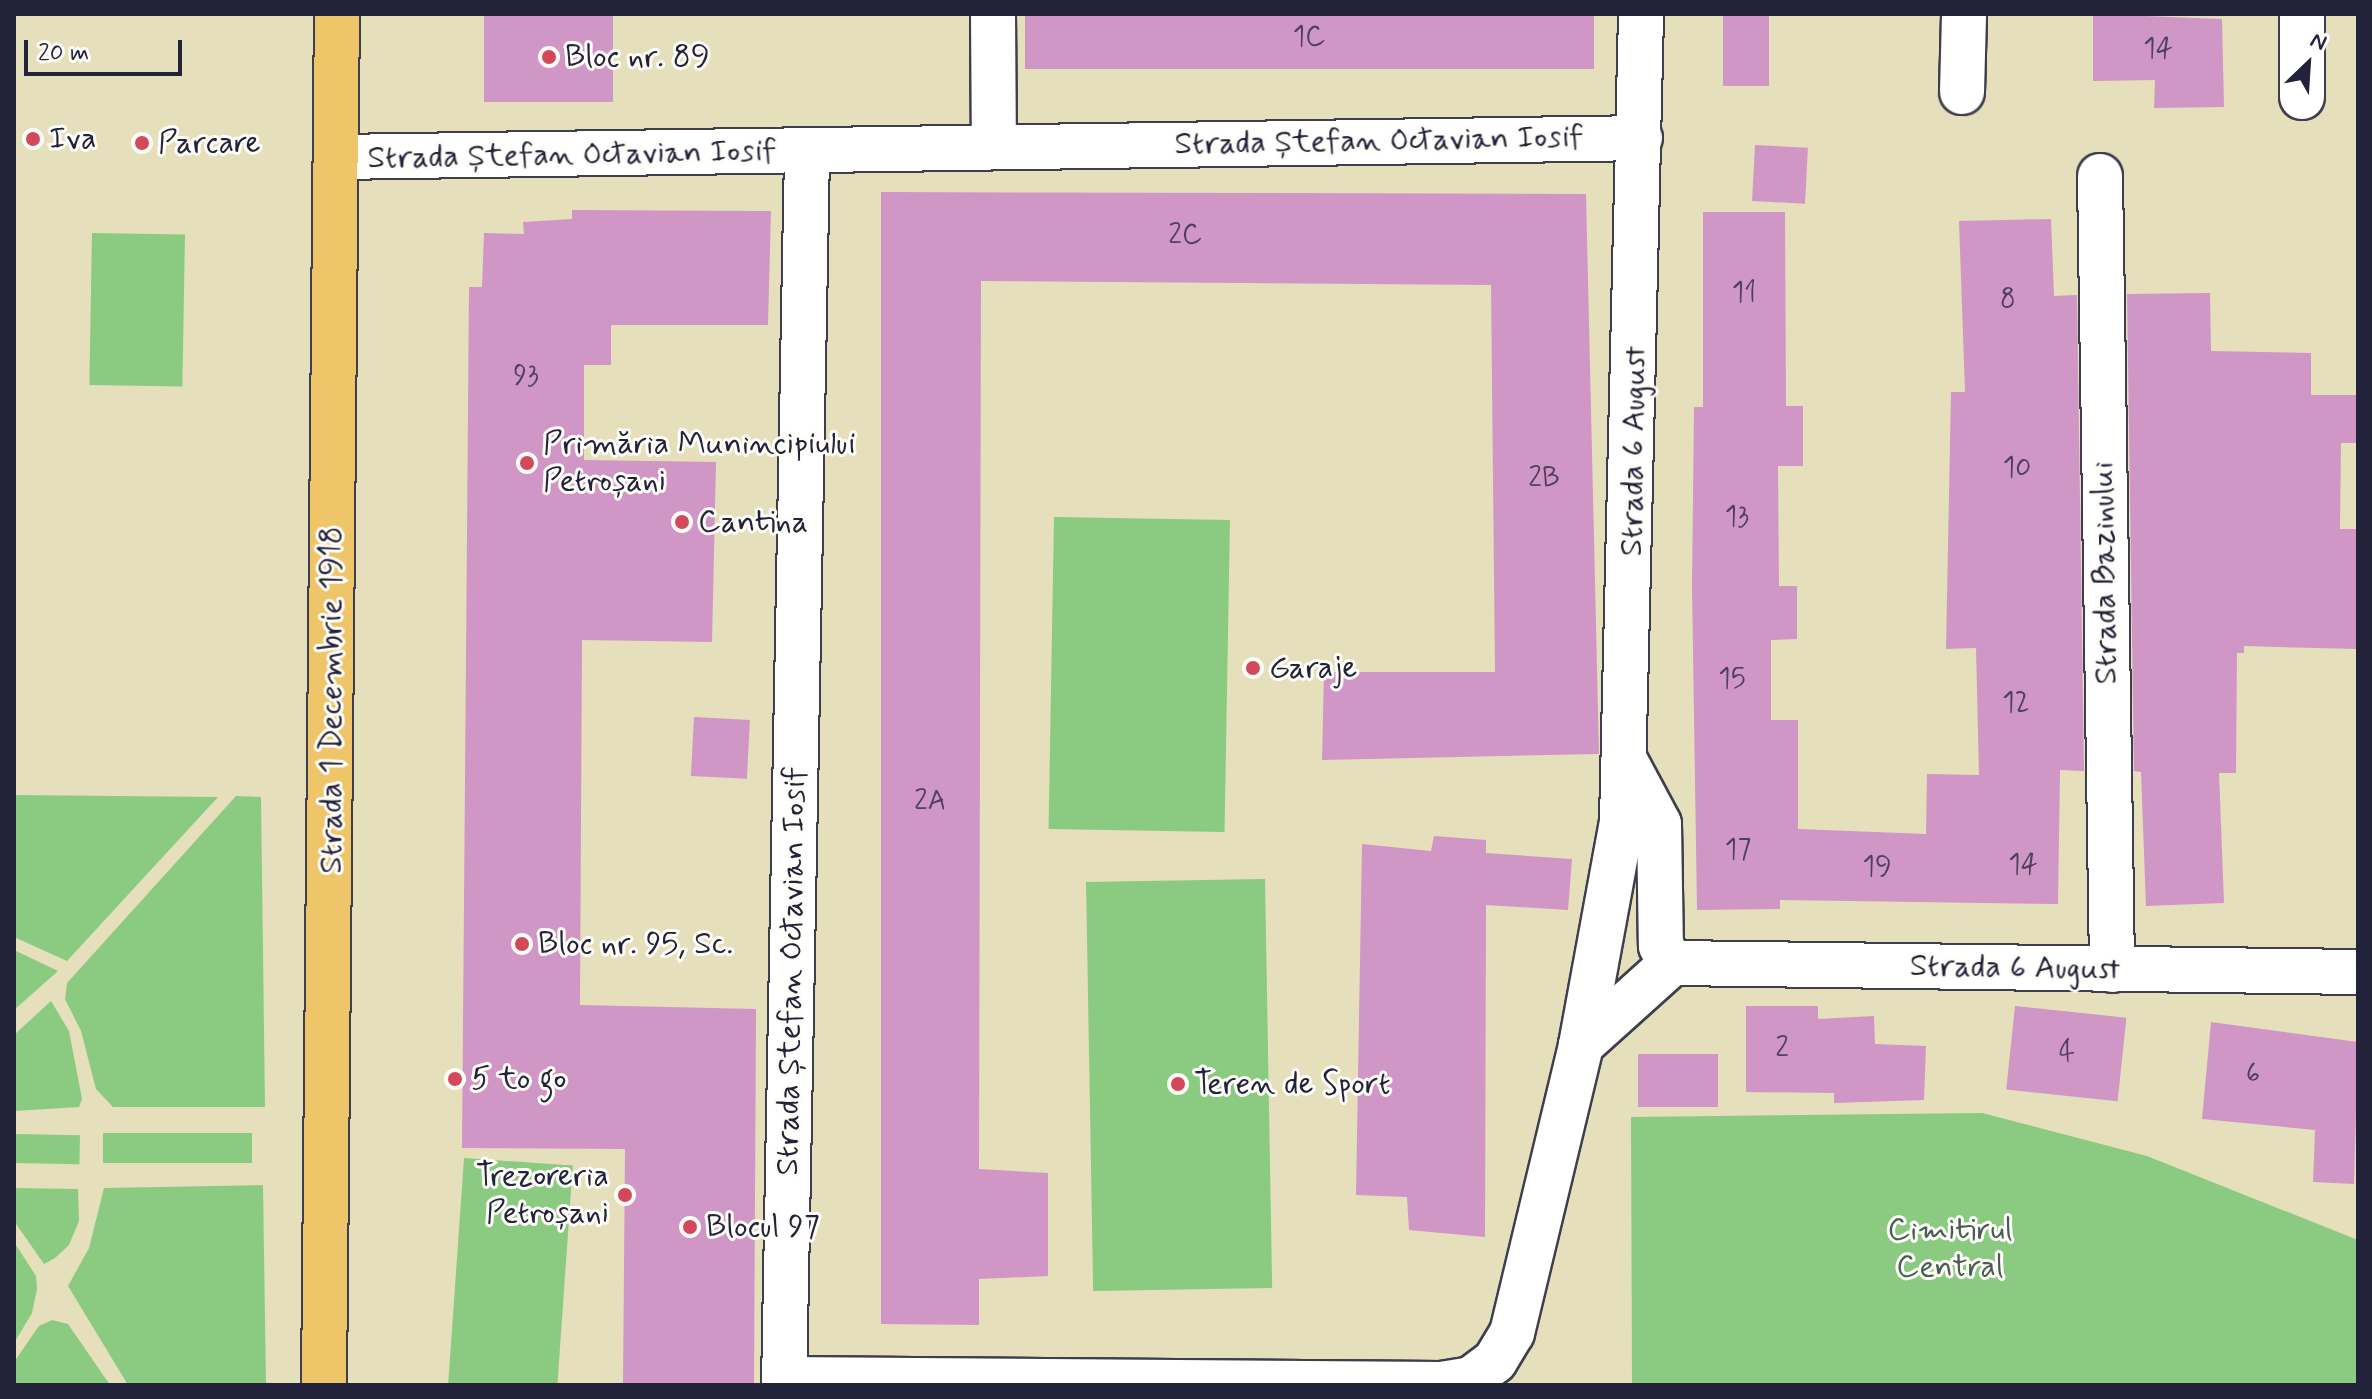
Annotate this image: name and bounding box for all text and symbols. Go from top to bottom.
house number: 1C [1293,21,1325,55]
scale bar [28,24,186,74]
north arrow [2268,24,2348,104]
text: N [2306,26,2331,58]
house number: 14 [2143,33,2173,67]
text: 20 m [38,38,89,69]
place label: Bloc nr. 89 [565,38,710,76]
marker: Bloc nr. 89 [540,48,558,66]
street label: Strada Ștefan Octavian Iosif [1173,118,1585,164]
place label: Iva [49,120,96,158]
place label: Parcare [158,124,261,162]
marker: Iva [24,130,42,148]
street label: Strada Ștefan Octavian Iosif [366,132,778,178]
marker: Parcare [133,134,151,152]
house number: 2C [1168,219,1202,253]
house number: 11 [1732,277,1756,311]
house number: 8 [2000,283,2016,317]
street label: Strada 6 August [1613,345,1655,557]
house number: 93 [513,360,539,394]
place label: Primăria Munincipiului Petroșani [543,426,855,501]
house number: 10 [2003,452,2031,486]
marker: Primăria Munincipiului Petroșani [518,454,536,472]
street label: Strada Bazinului [2084,455,2126,691]
house number: 2B [1528,462,1560,496]
house number: 13 [1725,501,1749,535]
place label: Cantina [698,503,808,541]
marker: Cantina [673,513,691,531]
street label: Strada 1 Decembrie 1918 [313,526,351,874]
place label: Garaje [1269,649,1357,687]
marker: Garaje [1244,659,1262,677]
house number: 15 [1718,663,1746,697]
house number: 12 [2002,687,2030,721]
street label: Strada Ștefan Octavian Iosif [769,765,815,1177]
house number: 2A [914,785,946,819]
house number: 17 [1725,834,1751,868]
house number: 14 [2008,849,2038,883]
house number: 19 [1862,851,1892,885]
place label: Bloc nr. 95, Sc. [538,925,733,963]
marker: Bloc nr. 95, Sc. [513,935,531,953]
street label: Strada 6 August [1909,947,2121,989]
house number: 2 [1775,1032,1789,1066]
house number: 4 [2059,1036,2075,1070]
house number: 6 [2246,1058,2260,1092]
place label: 5 to go [471,1060,567,1098]
place label: Teren de Sport [1194,1065,1402,1103]
marker: 5 to go [446,1070,464,1088]
marker: Teren de Sport [1169,1075,1187,1093]
place label: Trezoreria Petroșani [476,1158,609,1233]
marker: Trezoreria Petroșani [616,1186,634,1204]
place label: Blocul 97 [706,1208,820,1246]
park label: Cimitirul Central [1887,1212,2013,1287]
marker: Blocul 97 [681,1218,699,1236]

